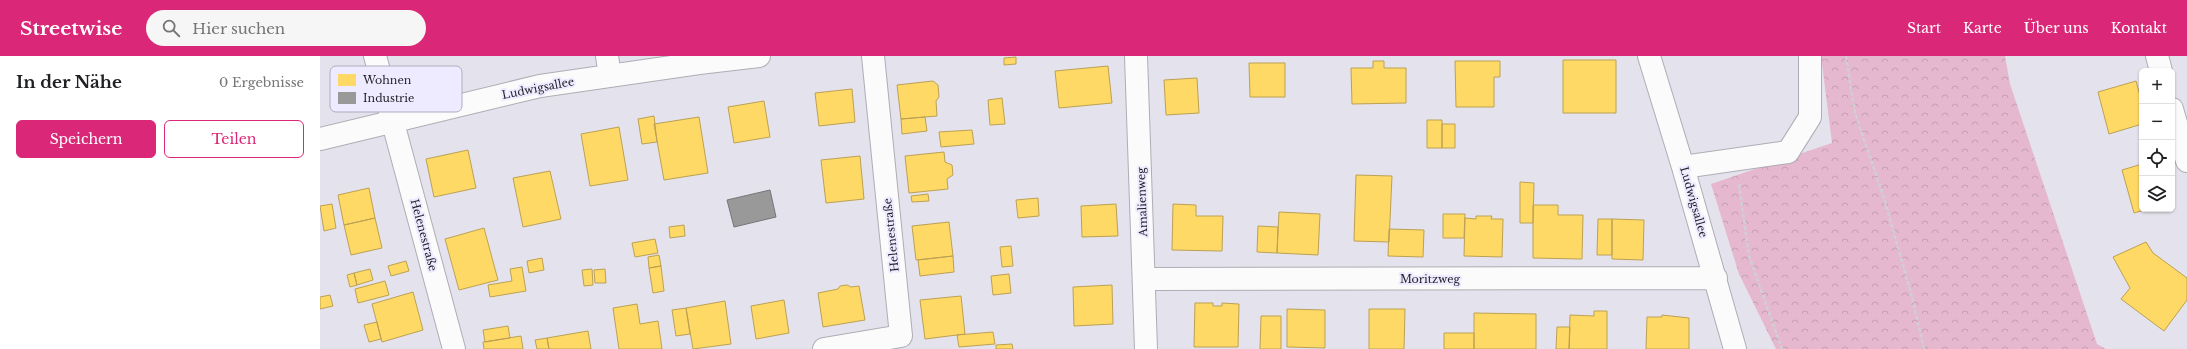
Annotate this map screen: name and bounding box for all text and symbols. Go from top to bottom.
search box [146,10,426,46]
text: Streetwise [20,17,122,40]
icon: search [160,17,182,39]
text: Hier suchen [192,19,285,38]
text: Start [1907,19,1941,37]
text: Karte [1963,19,2002,37]
text: Über uns [2024,19,2089,37]
text: Kontakt [2111,19,2167,37]
legend [330,66,462,112]
map controls [2139,68,2175,212]
button: + [2139,68,2175,104]
text: In der Nähe [16,72,122,93]
text: Wohnen [362,73,412,87]
text: 0 Ergebnisse [219,74,304,91]
street label: Ludwigsallee [501,74,575,102]
text: Industrie [363,91,414,105]
button: − [2139,104,2175,140]
button: Speichern [16,120,156,158]
button: Teilen [164,120,304,158]
button: locate [2139,140,2175,176]
street label: Ludwigsallee [1677,165,1711,239]
street label: Amalienweg [1134,167,1150,238]
button: layers [2139,176,2175,212]
street label: Helenestraße [408,197,440,273]
street label: Helenestraße [880,197,902,273]
street label: Moritzweg [1400,272,1461,286]

